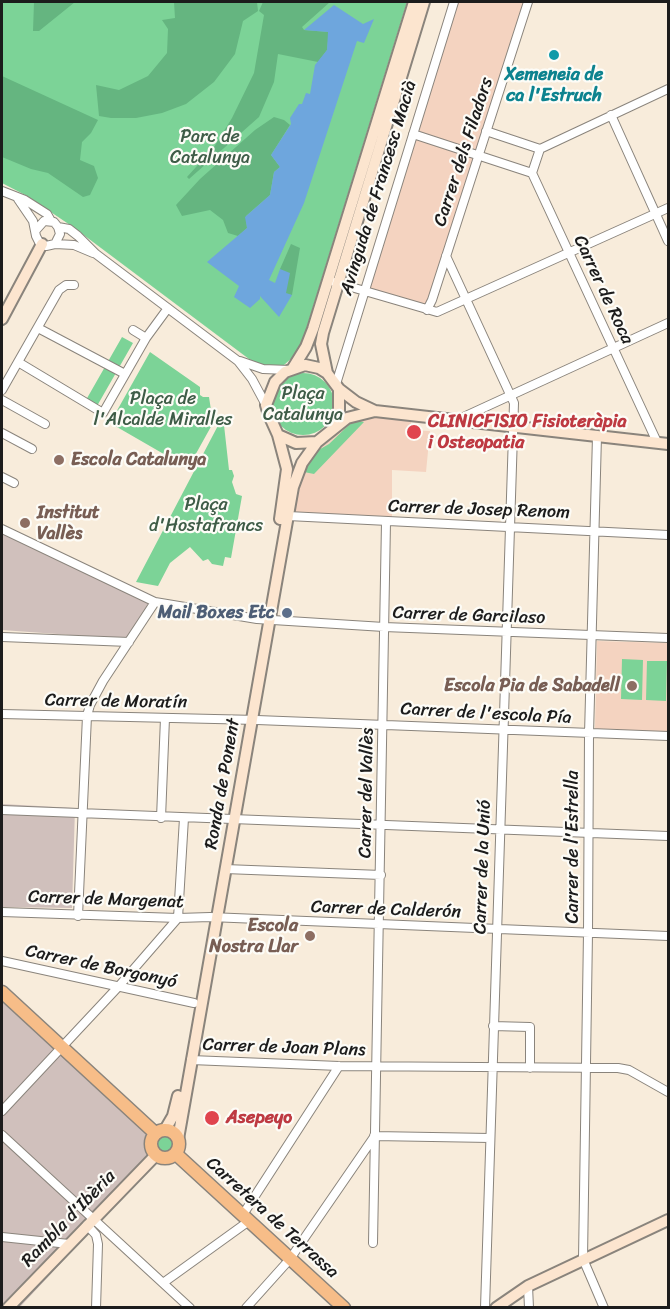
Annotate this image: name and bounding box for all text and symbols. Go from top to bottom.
marker: Xemeneia de ca l'Estruch [547,48,561,62]
place label: Xemeneia de ca l'Estruch [505,64,603,106]
street label: Carrer dels Filadors [430,75,498,229]
street label: Avinguda de Francesc Macià [336,78,422,298]
park label: Parc de Catalunya [170,126,250,168]
street label: Carrer de Roca [568,232,638,348]
park label: Plaça Catalunya [263,383,343,426]
park label: Plaça de l'Alcalde Miralles [94,388,232,430]
place label: CLINICFISIO Fisioteràpia i Osteopatia [428,411,627,454]
marker: CLINICFISIO Fisioteràpia i Osteopatia [405,423,423,441]
place label: Escola Catalunya [71,449,206,471]
marker: Escola Catalunya [52,453,66,467]
park label: Plaça d'Hostafrancs [149,494,263,536]
street label: Carrer de Josep Renom [388,496,570,524]
place label: Institut Vallès [37,502,100,544]
marker: Institut Vallès [18,516,32,530]
place label: Mail Boxes Etc [158,602,275,624]
street label: Carrer de Garcilaso [392,603,546,629]
marker: Mail Boxes Etc [280,606,294,620]
place label: Escola Pia de Sabadell [444,675,620,697]
marker: Escola Pia de Sabadell [625,679,639,693]
street label: Carrer de Moratín [45,690,187,714]
street label: Carrer de l'escola Pía [400,699,572,729]
street label: Ronda de Ponent [201,717,245,851]
street label: Carrer del Vallès [355,728,379,858]
street label: Carrer de l'Estrella [562,770,584,924]
street label: Carrer de la Unió [470,799,496,935]
street label: Carrer de Margenat [28,886,184,914]
street label: Carrer de Calderón [311,897,461,923]
place label: Escola Nostra Llar [209,915,298,958]
marker: Escola Nostra Llar [303,929,317,943]
street label: Carrer de Borgonyó [23,940,179,994]
street label: Carrer de Joan Plans [202,1034,366,1062]
place label: Asepeyo [226,1107,292,1129]
marker: Asepeyo [203,1109,221,1127]
street label: Carretera de Terrassa [201,1153,343,1283]
street label: Rambla d'Ibèria [18,1166,120,1272]

